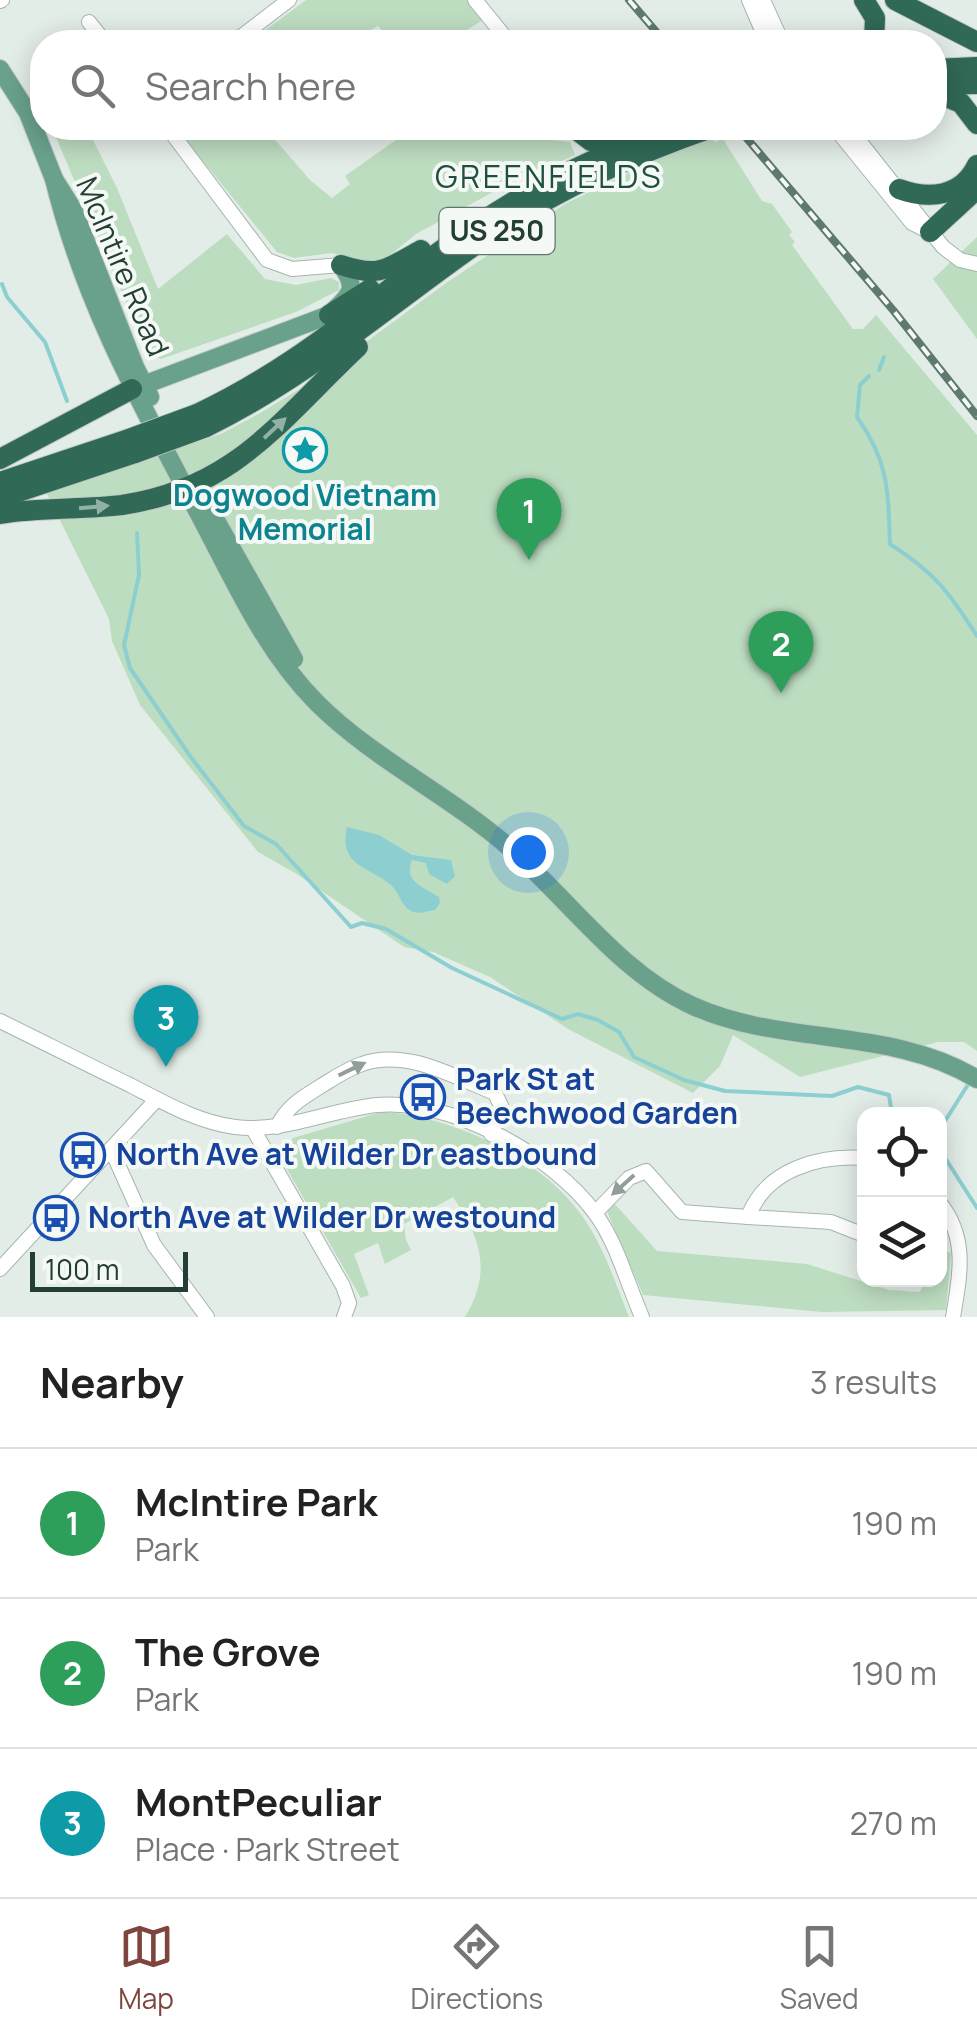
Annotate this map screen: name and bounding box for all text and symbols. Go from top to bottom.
search box [30,30,947,140]
icon: search [65,58,120,113]
text: Search here [145,59,356,111]
district label: GREENFIELDS [435,154,663,198]
street label: McIntire Road [67,171,180,362]
road number: US 250 [440,208,554,254]
one-way arrow [263,417,287,440]
place icon: Dogwood Vietnam Memorial [282,427,328,473]
place label: Dogwood Vietnam Memorial [173,474,437,549]
pin: 1 [496,478,562,560]
one-way arrow [78,499,110,515]
pin: 2 [748,610,814,693]
your location [503,827,554,878]
pin: 3 [134,984,198,1067]
place label: Park St at Beechwood Garden [456,1058,738,1133]
one-way arrow [338,1061,367,1078]
bus stop icon: Park St at Beechwood Garden [400,1074,446,1120]
map controls [857,1107,947,1287]
button: locate [857,1107,947,1197]
bus stop icon: North Ave at Wilder Dr eastbound [60,1132,106,1178]
place label: North Ave at Wilder Dr eastbound [116,1133,597,1174]
one-way arrow [612,1174,636,1197]
bus stop icon: North Ave at Wilder Dr westound [33,1195,79,1241]
place label: North Ave at Wilder Dr westound [88,1196,556,1237]
button: layers [857,1197,947,1287]
scale bar [30,1247,188,1292]
text: 100 m [45,1250,119,1288]
text: Nearby [40,1353,184,1411]
text: 3 results [810,1360,937,1404]
text: McIntire Park [135,1475,377,1527]
text: 1 [65,1501,80,1545]
text: 190 m [852,1501,937,1545]
text: Park [135,1527,199,1571]
text: The Grove [135,1625,321,1677]
text: 2 [63,1651,82,1695]
text: 190 m [852,1651,937,1695]
text: Park [135,1677,199,1721]
text: MontPeculiar [135,1775,382,1827]
text: 3 [63,1801,82,1845]
text: 270 m [850,1801,937,1845]
text: Place · Park Street [135,1827,400,1871]
tab: Map [118,1919,174,2017]
tab: Directions [411,1919,543,2017]
tab: Saved [780,1919,859,2017]

